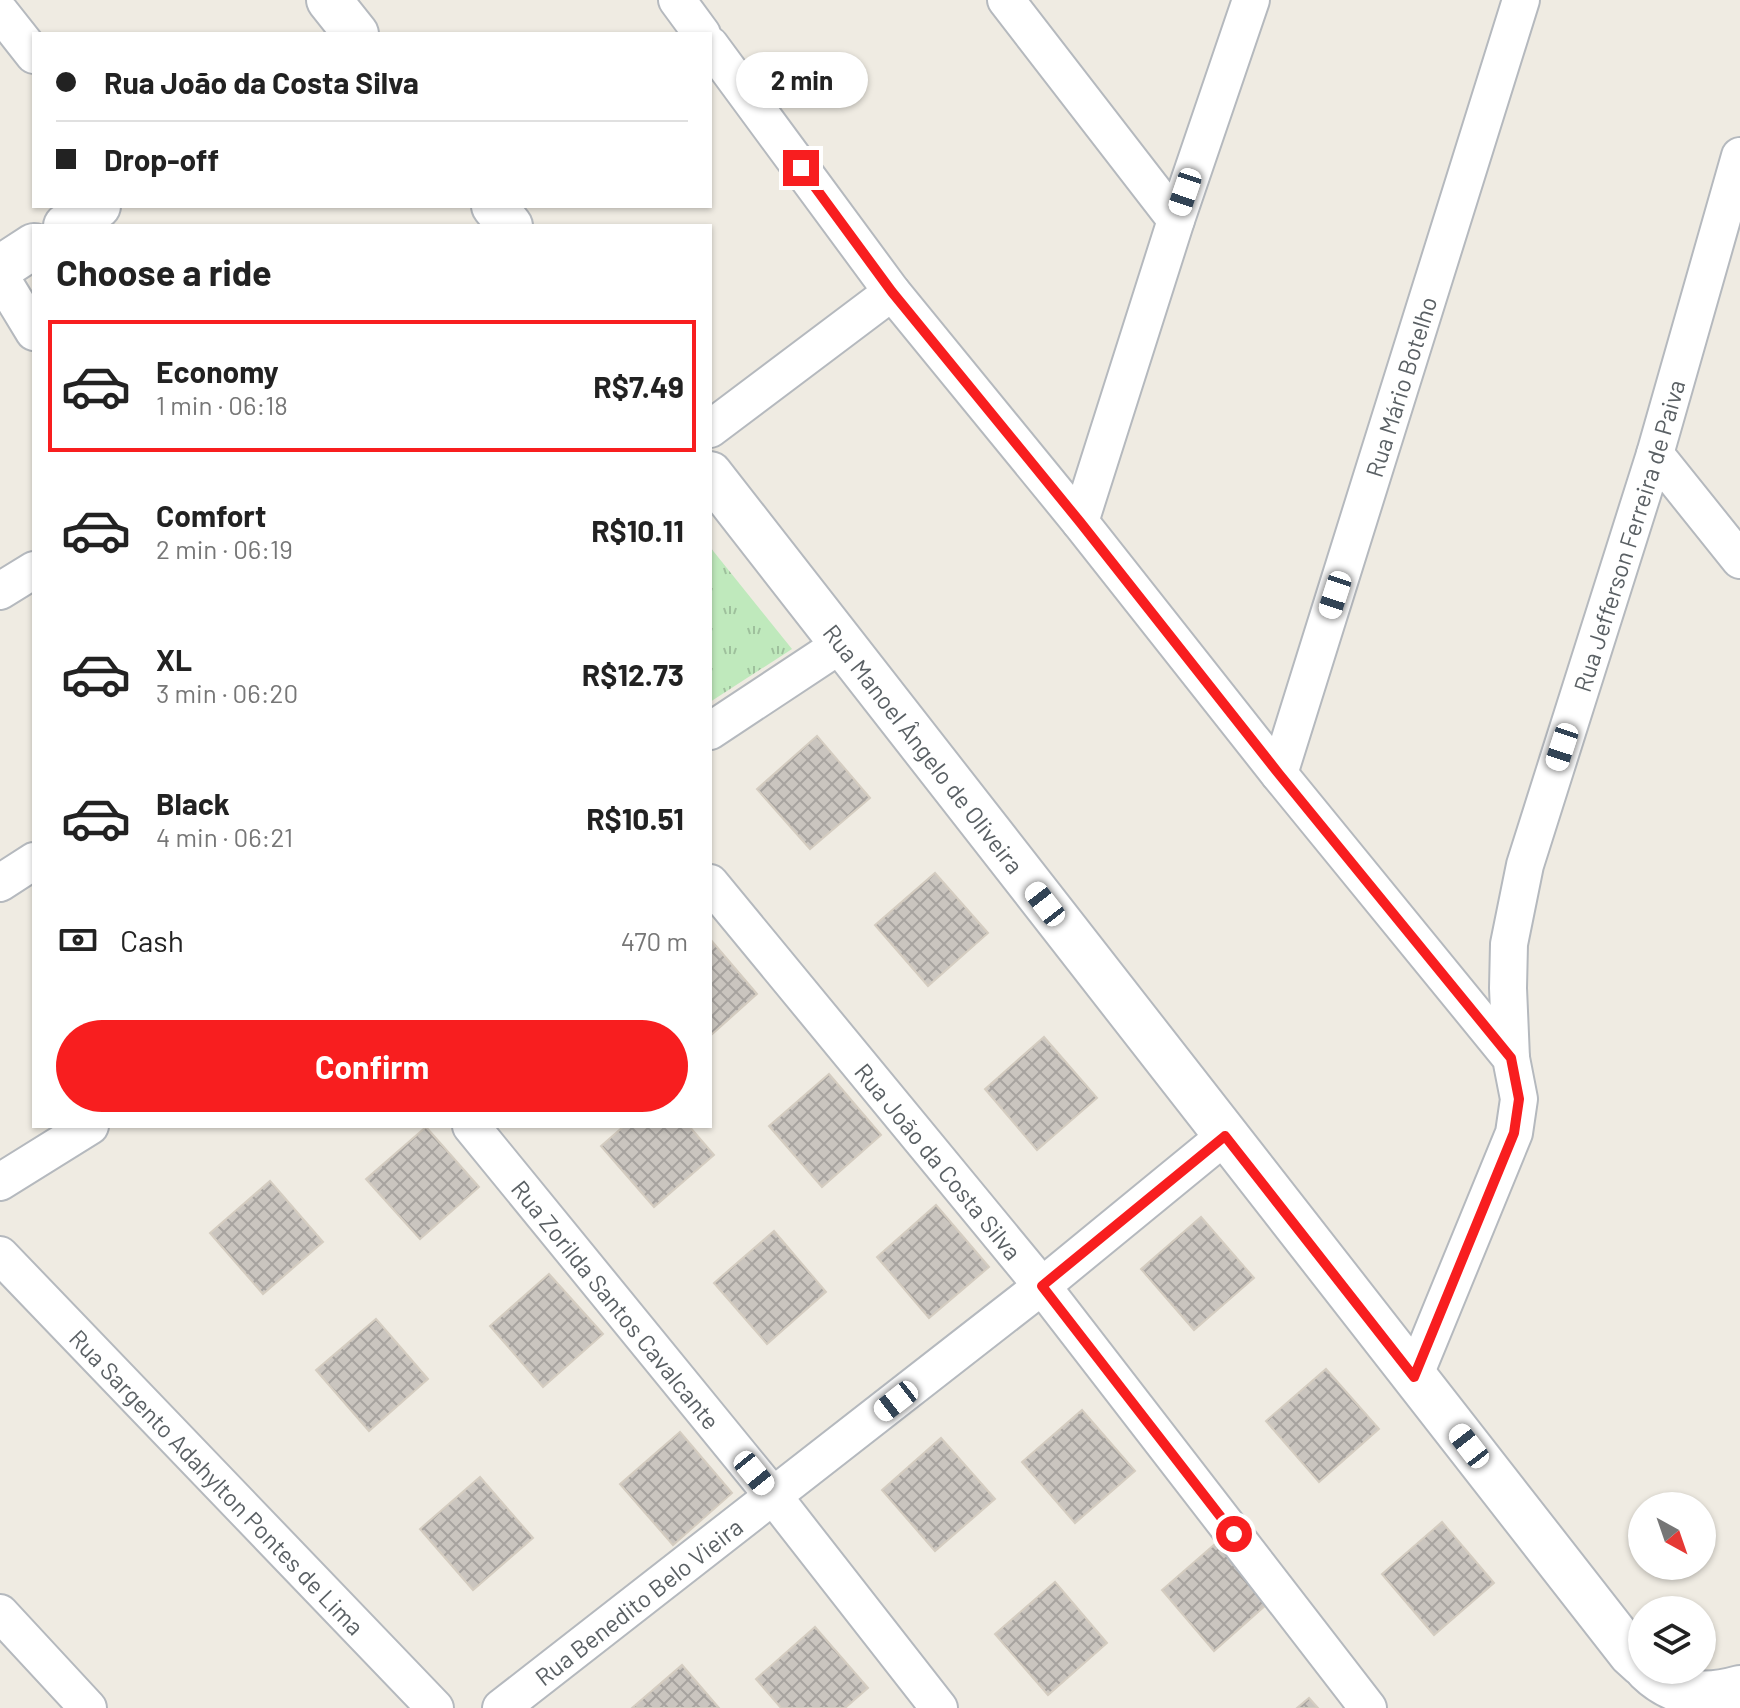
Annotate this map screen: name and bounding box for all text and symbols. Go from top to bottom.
callout: 2 min [735,52,867,108]
text: Rua João da Costa Silva [104,64,419,100]
text: 2 min [771,64,833,95]
text: Drop-off [104,141,219,177]
route end [783,150,819,186]
car [1166,165,1204,219]
text: Choose a ride [56,250,272,293]
street label: Rua Mário Botelho [1358,293,1442,480]
icon: car [60,350,132,422]
text: Economy [156,353,279,389]
text: R$7.49 [593,368,684,404]
street label: Rua Jefferson Ferreira de Paiva [1566,376,1690,695]
text: 1 min · 06:18 [156,389,288,420]
icon: car [60,494,132,566]
text: Comfort [156,497,266,533]
text: R$10.11 [591,512,684,548]
text: 2 min · 06:19 [156,533,293,564]
car [1316,568,1354,622]
street label: Rua Manoel Ângelo de Oliveira [818,618,1030,879]
icon: car [60,638,132,710]
text: XL [156,641,192,677]
text: R$12.73 [582,656,684,692]
text: 3 min · 06:20 [156,677,298,708]
car [1543,720,1581,774]
icon: car [60,782,132,854]
text: Black [156,785,230,821]
text: R$10.51 [586,800,684,836]
text: 4 min · 06:21 [156,821,293,852]
car [1021,878,1069,930]
icon: cash [56,918,100,962]
text: Cash [120,922,184,958]
text: 470 m [621,925,688,956]
button: Confirm [56,1020,688,1112]
street label: Rua João da Costa Silva [850,1057,1028,1265]
street label: Rua Zorilda Santos Cavalcante [506,1174,727,1434]
street label: Rua Sargento Adahylton Pontes de Lima [64,1323,371,1640]
car [870,1377,922,1425]
car [1445,1420,1493,1472]
car [730,1447,778,1499]
north arrow [1628,1492,1716,1580]
map controls [1628,1492,1716,1684]
street label: Rua Benedito Belo Vieira [529,1511,748,1691]
route start [1216,1516,1252,1552]
button: layers [1628,1596,1716,1684]

